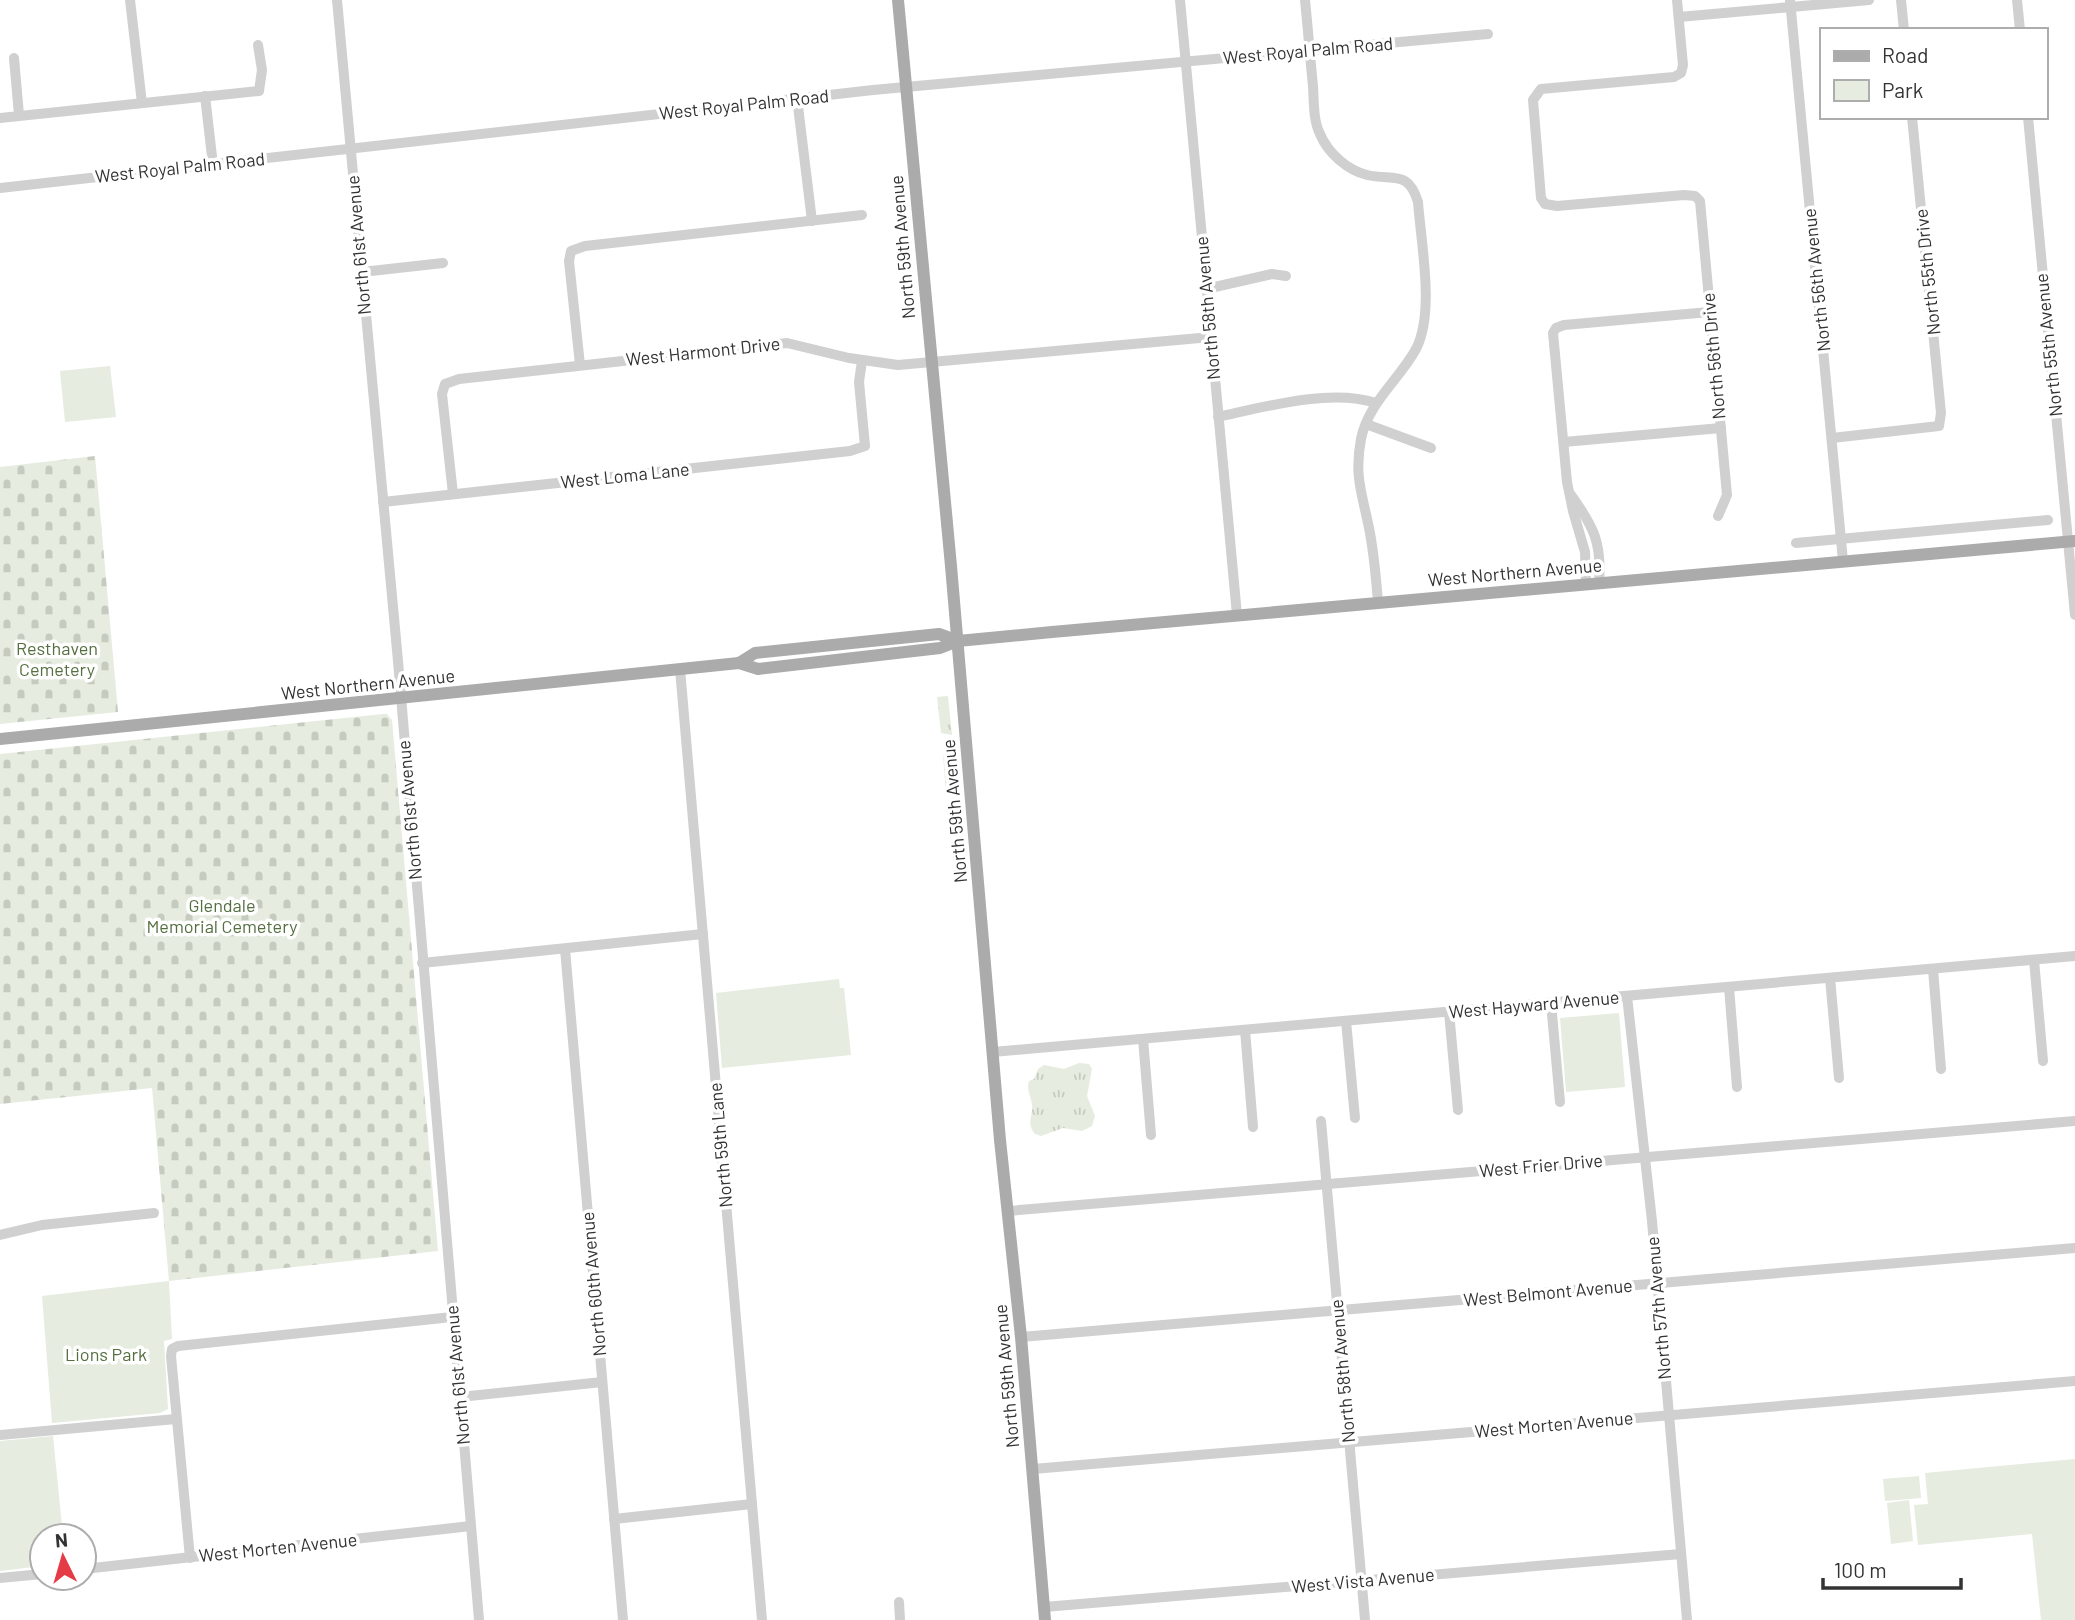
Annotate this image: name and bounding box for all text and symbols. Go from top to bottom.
legend [1820,28,2047,119]
street label: West Royal Palm Road [1222,32,1394,68]
text: Road [1882,42,1928,67]
text: Park [1882,77,1923,102]
street label: West Royal Palm Road [658,84,830,124]
street label: West Royal Palm Road [94,147,266,187]
street label: North 61st Avenue [341,174,375,316]
street label: North 59th Avenue [885,174,919,320]
street label: North 56th Avenue [1798,207,1834,353]
street label: North 55th Drive [1909,208,1945,336]
street label: North 58th Avenue [1190,235,1224,381]
street label: North 55th Avenue [2030,272,2066,418]
street label: North 56th Drive [1697,292,1730,420]
street label: West Harmont Drive [625,332,781,370]
street label: West Loma Lane [559,457,690,493]
street label: West Northern Avenue [1427,553,1603,591]
park label: Resthaven Cemetery [16,637,98,680]
street label: West Northern Avenue [280,664,456,704]
street label: North 59th Avenue [937,738,971,884]
street label: North 61st Avenue [392,739,426,881]
park label: Glendale Memorial Cemetery [146,894,298,937]
street label: West Hayward Avenue [1448,986,1620,1022]
street label: North 59th Lane [704,1082,736,1209]
street label: West Frier Drive [1478,1149,1604,1181]
street label: North 60th Avenue [576,1211,610,1357]
street label: North 57th Avenue [1641,1236,1675,1381]
street label: West Belmont Avenue [1462,1274,1633,1310]
street label: North 58th Avenue [1325,1298,1359,1444]
street label: North 59th Avenue [989,1303,1023,1449]
street label: North 61st Avenue [440,1304,474,1446]
park label: Lions Park [65,1343,147,1365]
street label: West Morten Avenue [1474,1406,1634,1442]
north arrow [28,1522,98,1592]
text: N [54,1528,69,1552]
street label: West Morten Avenue [198,1528,358,1566]
scale bar [1823,1546,1961,1590]
text: 100 m [1834,1557,1887,1582]
street label: West Vista Avenue [1290,1563,1435,1597]

